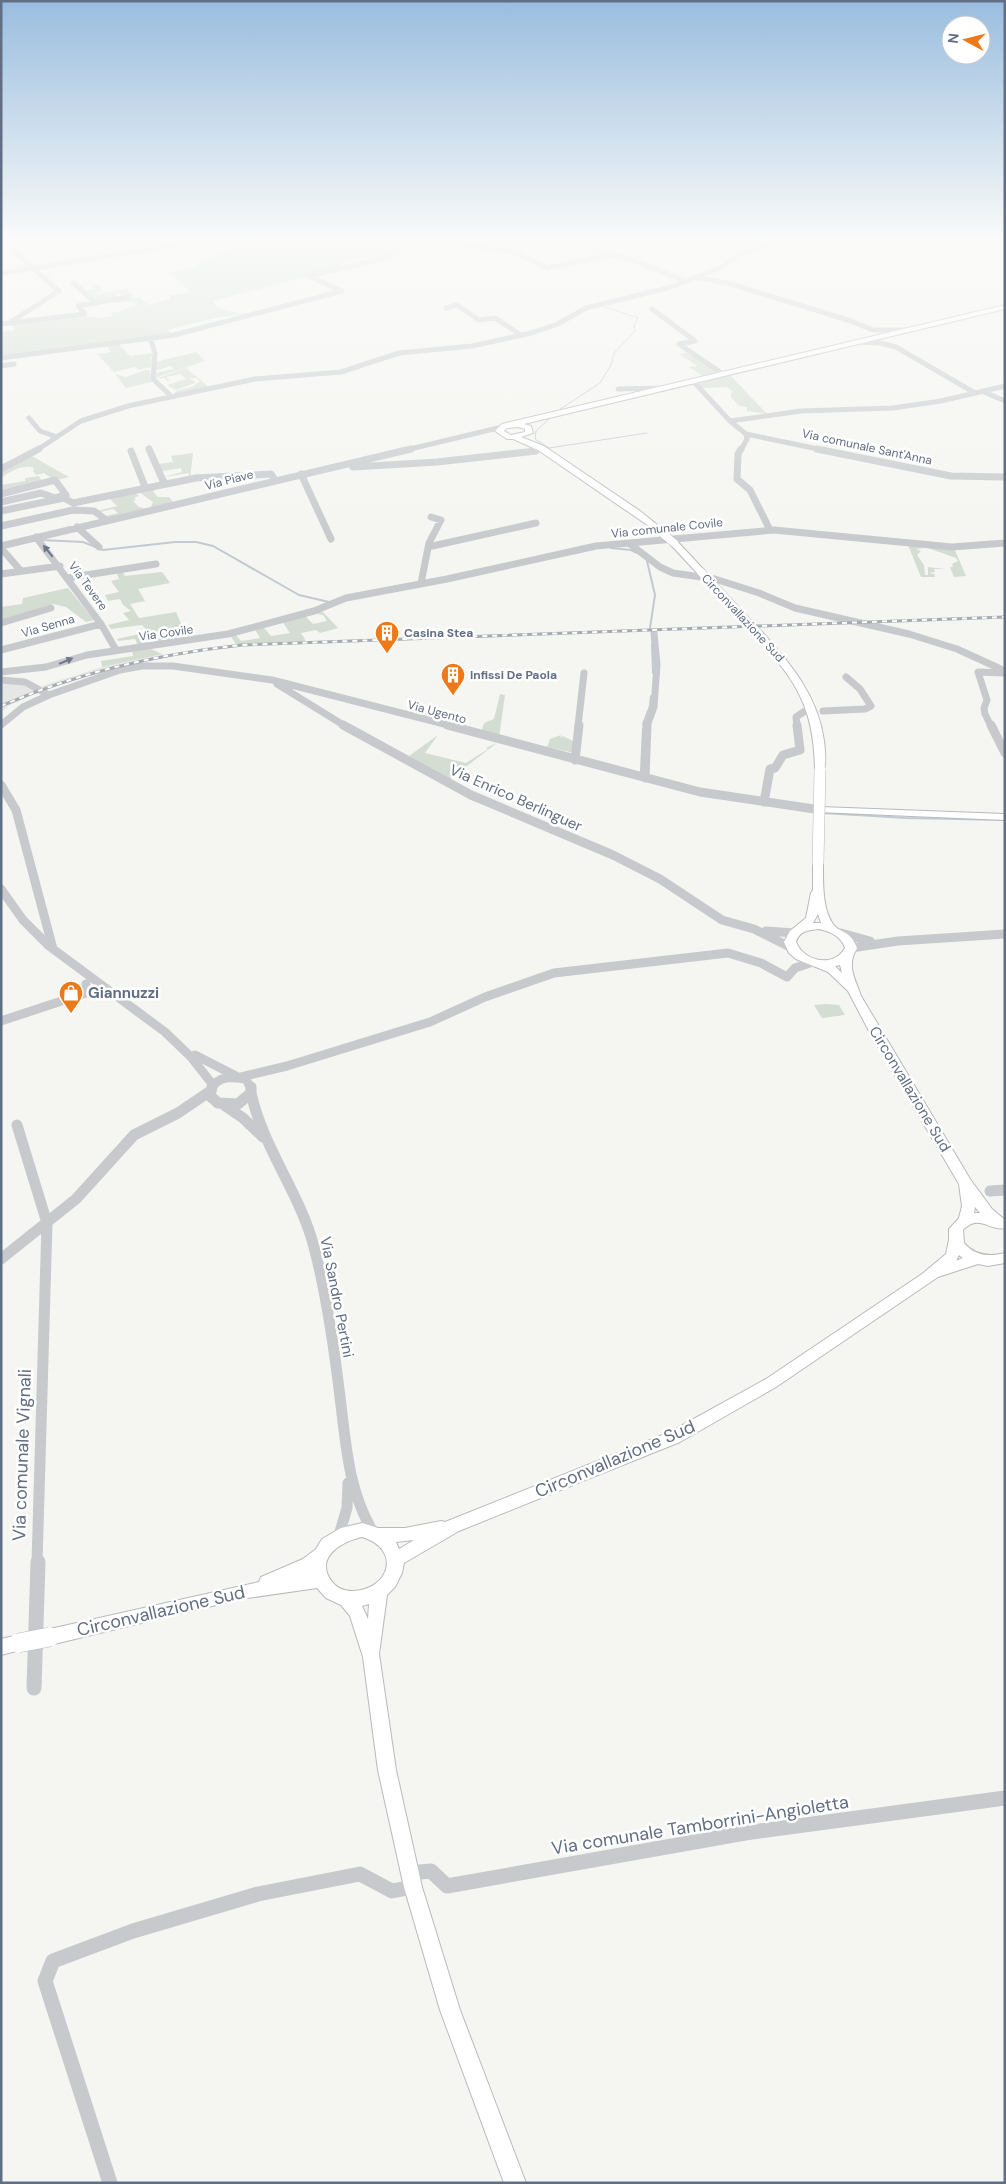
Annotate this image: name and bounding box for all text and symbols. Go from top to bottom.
north arrow [941,15,991,65]
text: N [944,32,963,45]
street label: Via comunale Sant'Anna [800,425,934,469]
street label: Via Piave [203,466,255,494]
street label: Via comunale Covile [610,514,724,542]
one-way arrow [42,546,54,558]
street label: Via Tevere [65,558,111,614]
street label: Circonvallazione Sud [698,571,788,665]
street label: Via Senna [19,611,77,641]
building icon: Casina Stea [374,620,400,654]
street label: Via Covile [138,621,194,645]
place label: Casina Stea [404,625,473,641]
one-way arrow [59,656,73,664]
building icon: Infissi De Paola [440,662,466,696]
place label: Infissi De Paola [470,667,557,683]
street label: Via Ugento [406,696,468,728]
street label: Via Enrico Berlinguer [447,760,586,836]
shop icon: Giannuzzi [58,980,84,1014]
place label: Giannuzzi [88,983,159,1003]
street label: Circonvallazione Sud [865,1022,955,1156]
street label: Via Sandro Pertini [315,1235,359,1359]
street label: Via comunale Vignali [7,1368,37,1542]
street label: Circonvallazione Sud [531,1414,699,1504]
street label: Circonvallazione Sud [75,1580,247,1642]
street label: Via comunale Tamborrini-Angioletta [550,1790,850,1860]

